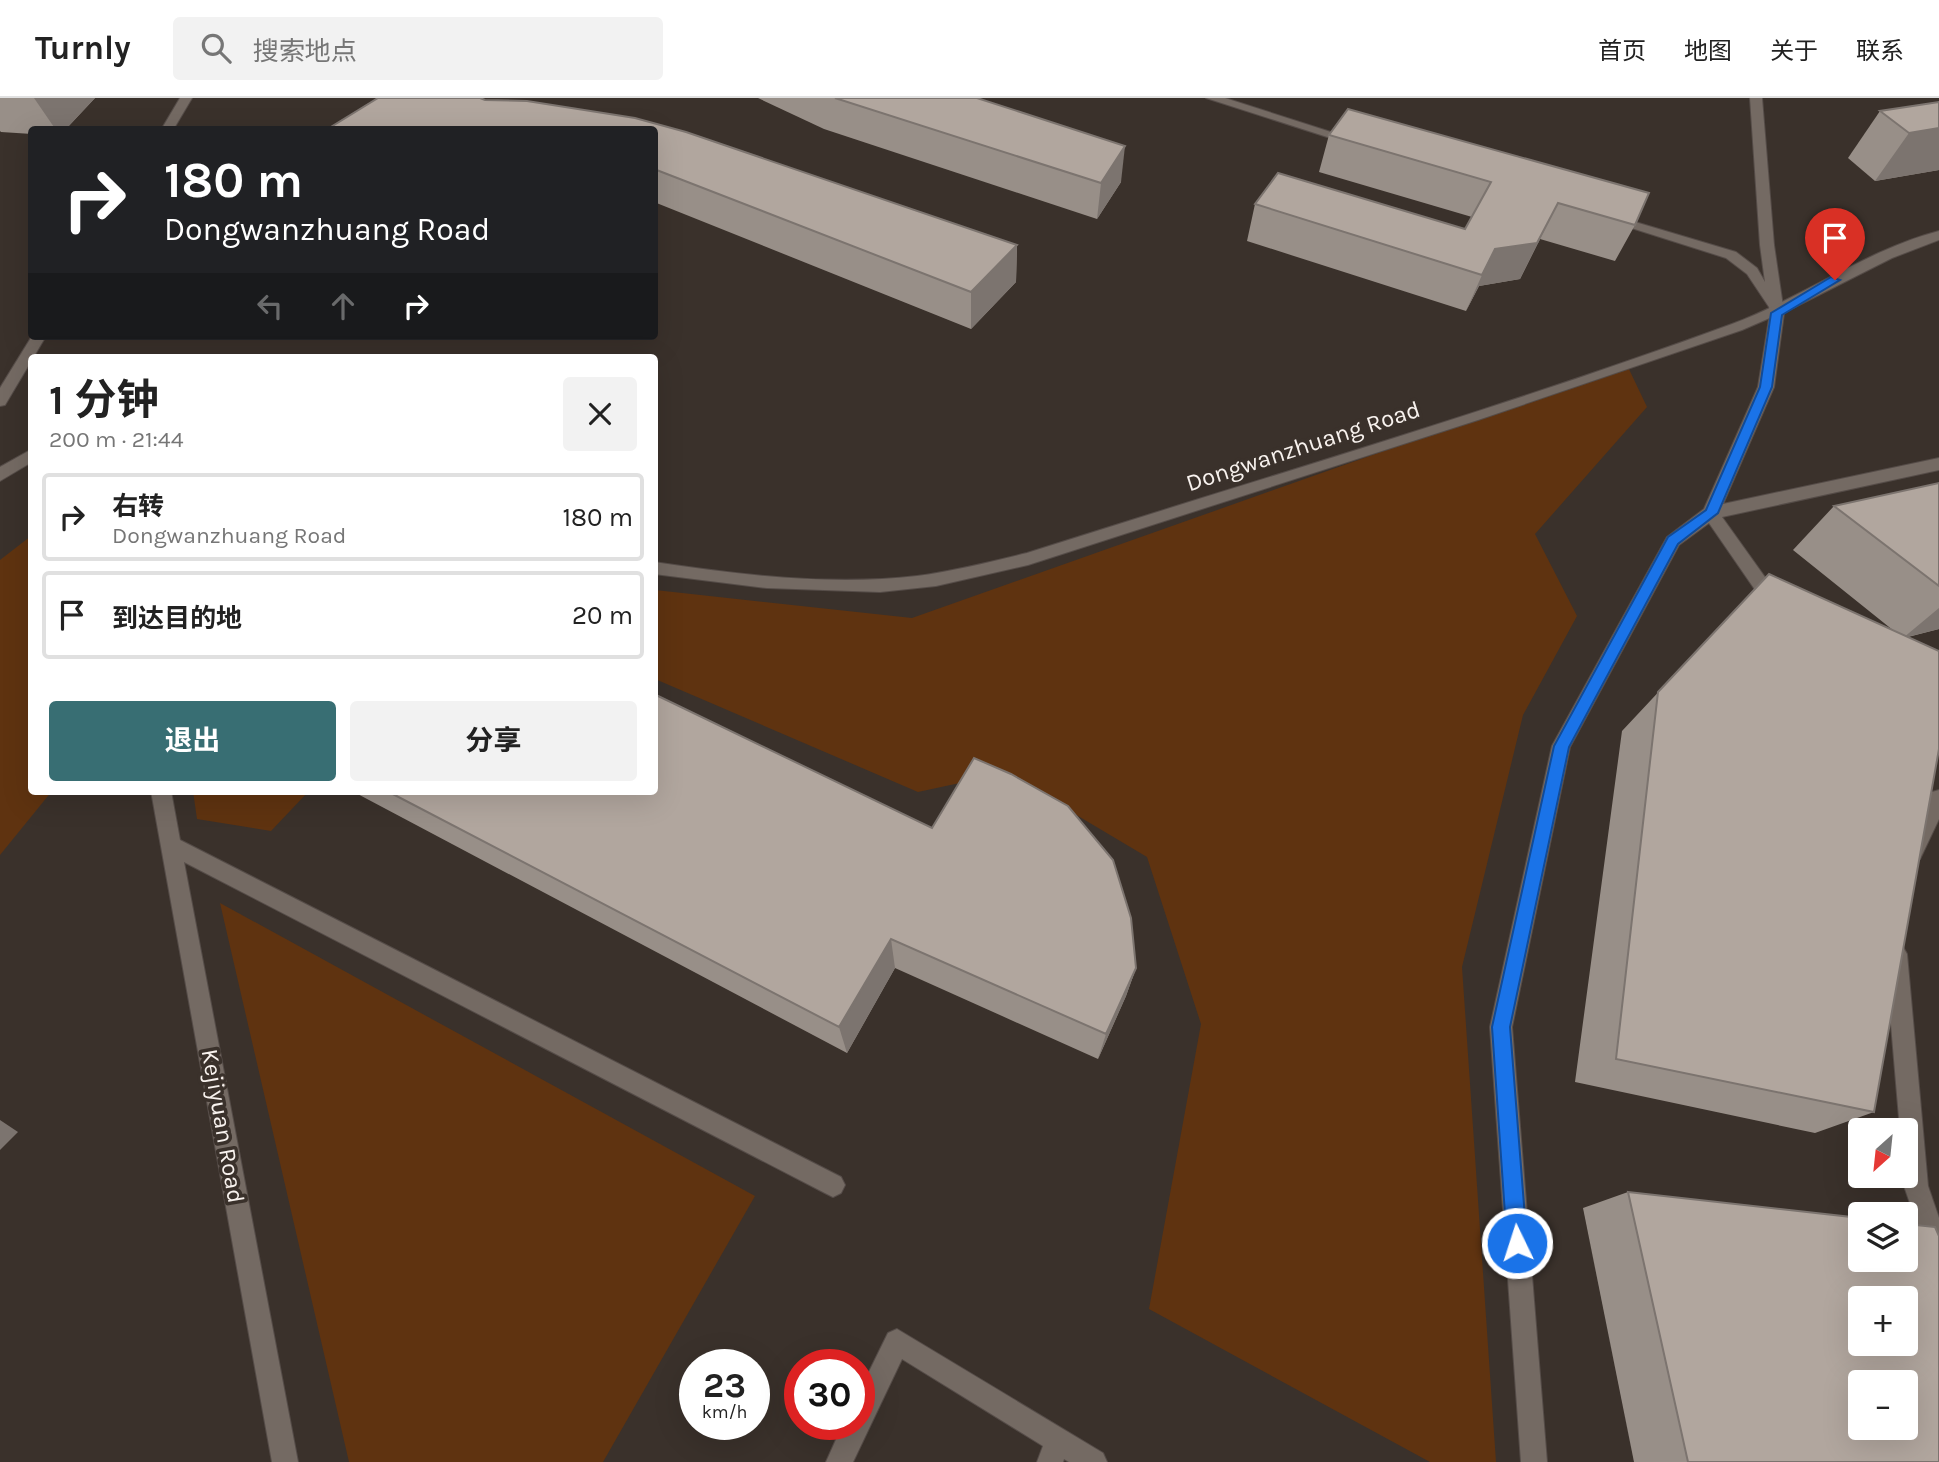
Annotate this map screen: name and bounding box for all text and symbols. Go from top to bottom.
search box [173,17,663,80]
text: Turnly [35,29,131,67]
icon: search [197,29,235,67]
text: 搜索地点 [253,36,357,67]
text: 首页 [1598,37,1646,65]
text: 地图 [1684,37,1732,65]
text: 关于 [1770,37,1818,65]
text: 联系 [1856,37,1904,65]
text: 180 m [164,152,303,209]
icon: right [49,154,140,245]
pin [1805,208,1865,280]
text: Dongwanzhuang Road [164,211,490,248]
icon: arrive [1816,219,1854,257]
icon: left [251,287,289,325]
icon: ahead [324,287,362,325]
icon: right [397,287,435,325]
text: 1 分钟 [49,375,159,425]
button: close [563,377,637,451]
street label: Dongwanzhuang Road [1182,395,1424,497]
text: 200 m · 21:44 [49,426,184,453]
text: 右转 [112,491,164,522]
icon: right [53,498,91,536]
text: 180 m [563,502,633,533]
text: Dongwanzhuang Road [112,522,346,549]
icon: arrive [53,596,91,634]
text: 20 m [572,600,633,631]
text: 到达目的地 [112,603,242,634]
button: 退出 [49,701,336,781]
button: 分享 [350,701,637,781]
street label: Kejiyuan Road [196,1047,250,1205]
north arrow [1848,1118,1918,1188]
map controls [1848,1118,1918,1440]
button: layers [1848,1202,1918,1272]
position arrow [1480,1206,1554,1280]
button: + [1848,1286,1918,1356]
speed limit sign: 30 [784,1349,875,1440]
text: 23 [703,1365,746,1406]
button: − [1848,1370,1918,1440]
text: km/h [702,1401,747,1423]

